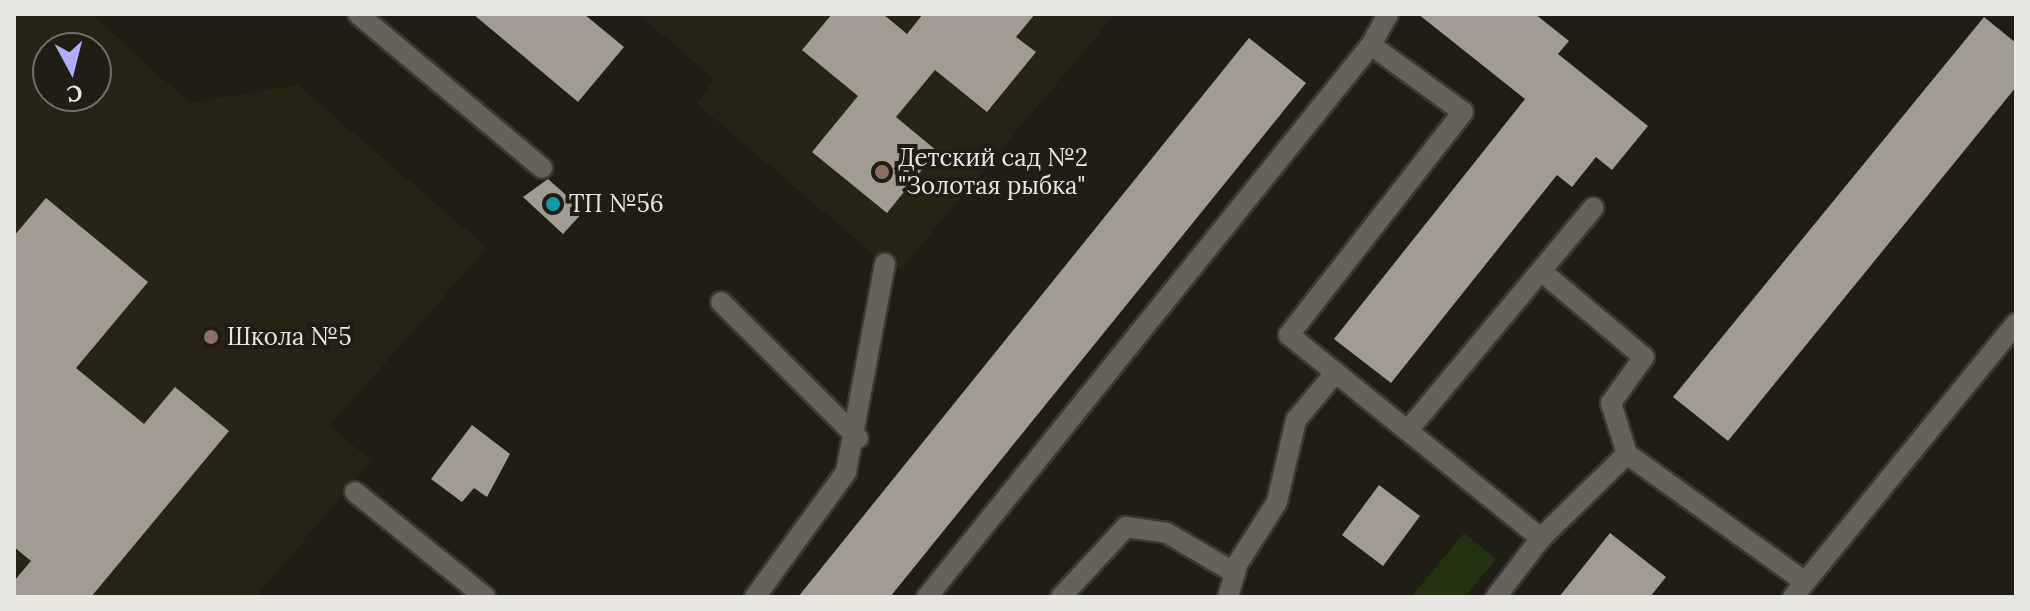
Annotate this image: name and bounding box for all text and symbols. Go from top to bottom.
north arrow [32,32,112,112]
text: С [65,79,84,109]
place label: Детский сад №2 "Золотая рыбка" [898,144,1088,200]
marker: Детский сад №2 "Золотая рыбка" [873,163,891,181]
place label: ТП №56 [569,190,664,218]
marker: ТП №56 [544,195,562,213]
place label: Школа №5 [227,323,351,351]
marker: Школа №5 [202,328,220,346]

